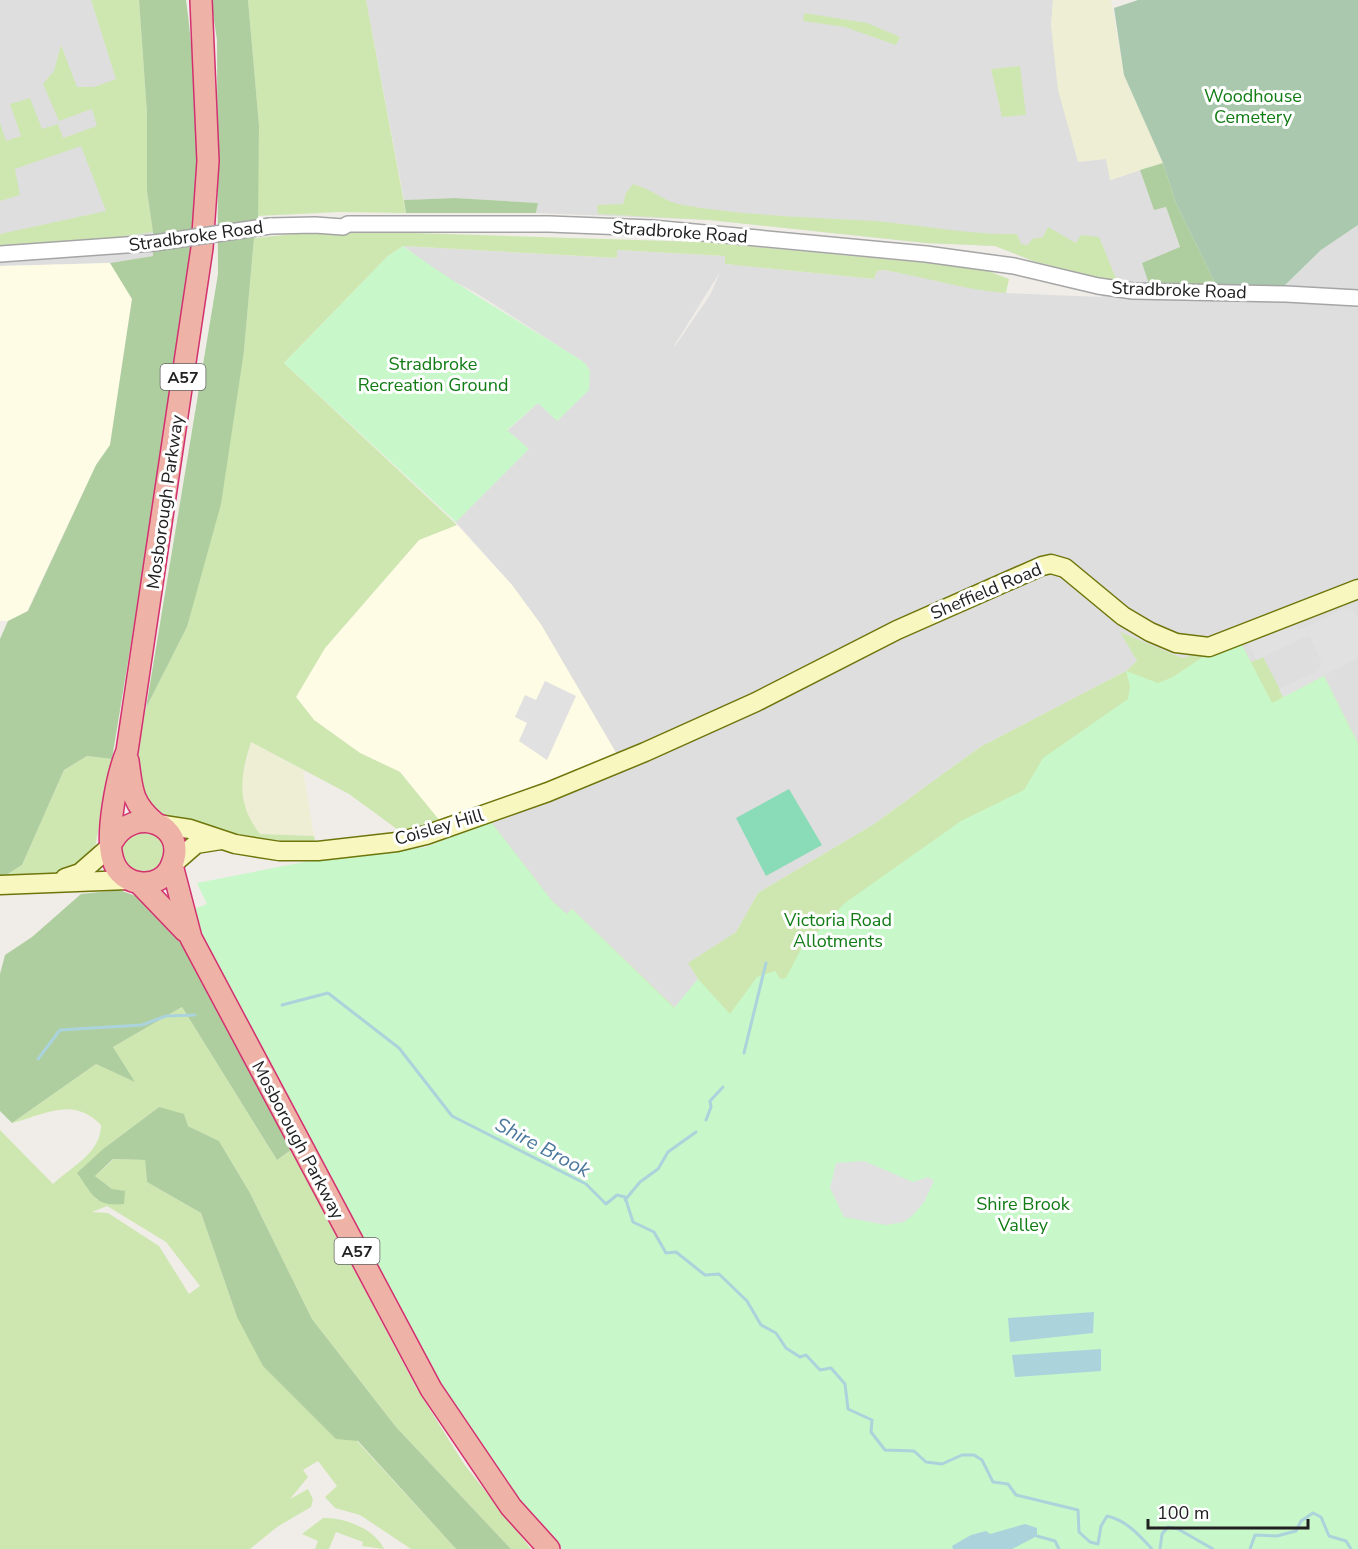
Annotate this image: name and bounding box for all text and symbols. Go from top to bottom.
park label: Woodhouse Cemetery [1204,84,1302,129]
street label: Stradbroke Road [127,215,265,257]
street label: Stradbroke Road [612,215,748,249]
street label: Stradbroke Road [1111,276,1247,304]
park label: Stradbroke Recreation Ground [358,352,508,397]
road number: A57 [160,364,206,390]
street label: Mosborough Parkway [141,413,189,591]
street label: Sheffield Road [927,557,1045,625]
street label: Coisley Hill [392,803,487,851]
park label: Victoria Road Allotments [783,908,892,953]
street label: Mosborough Parkway [246,1057,350,1224]
water label: Shire Brook [491,1111,596,1184]
park label: Shire Brook Valley [976,1192,1071,1237]
road number: A57 [334,1238,380,1264]
scale bar [1148,1492,1308,1530]
text: 100 m [1157,1501,1209,1525]

